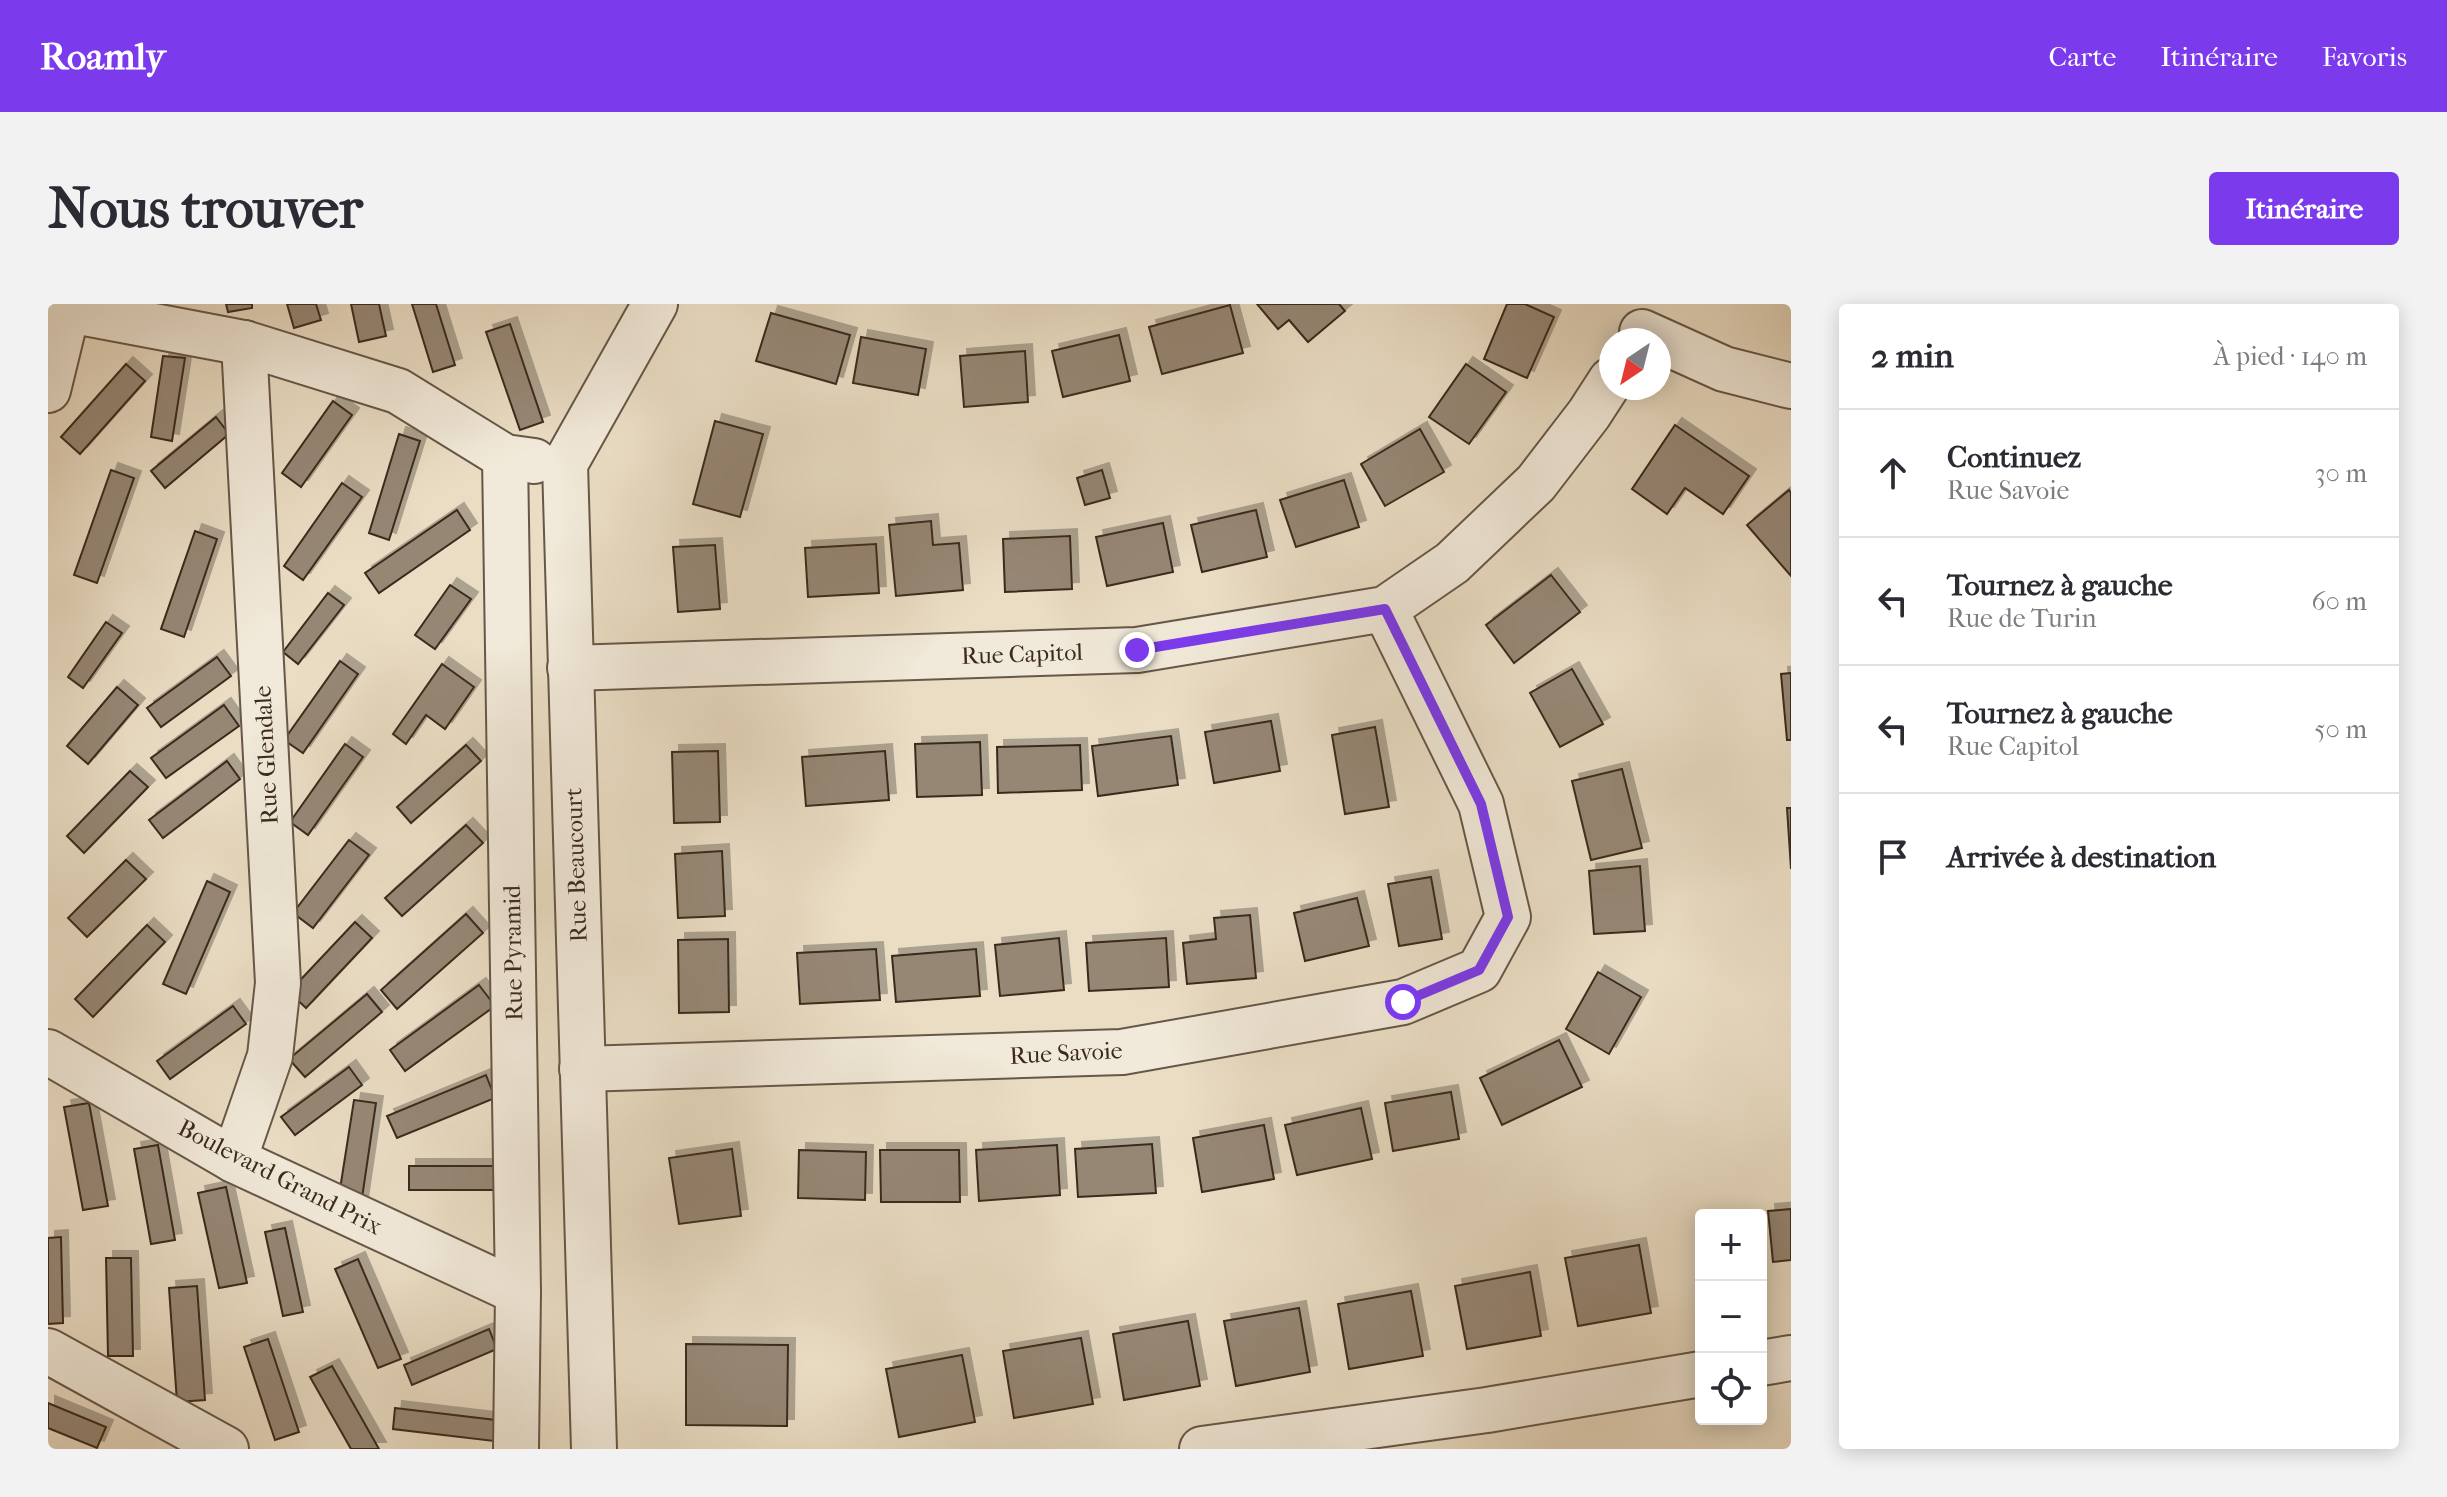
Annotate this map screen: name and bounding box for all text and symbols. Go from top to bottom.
text: Roamly [40,34,166,79]
text: Carte [2049,40,2116,73]
text: Itinéraire [2160,40,2278,73]
text: Favoris [2322,40,2407,73]
button: Itinéraire [2209,172,2399,245]
text: Nous trouver [48,176,363,241]
north arrow [1599,328,1671,400]
text: 2 min [1871,336,1954,376]
text: À pied · 140 m [2214,341,2367,372]
text: Continuez [1947,440,2081,475]
icon: ahead [1871,451,1915,495]
text: 30 m [2315,458,2367,489]
text: Rue Savoie [1947,475,2069,506]
text: Tournez à gauche [1947,568,2173,603]
icon: left [1871,579,1915,623]
text: 60 m [2311,586,2367,617]
text: Rue de Turin [1947,603,2097,634]
route end [1119,632,1155,668]
street label: Rue Capitol [961,638,1084,670]
street label: Rue Glendale [248,685,284,825]
text: Tournez à gauche [1947,696,2173,731]
icon: left [1871,707,1915,751]
text: 50 m [2314,714,2367,745]
text: Rue Capitol [1947,731,2079,762]
street label: Rue Beaucourt [559,787,593,943]
icon: arrive [1871,835,1915,879]
text: Arrivée à destination [1947,840,2216,875]
street label: Rue Pyramid [498,884,528,1021]
route start [1385,984,1421,1020]
street label: Rue Savoie [1009,1036,1123,1070]
street label: Boulevard Grand Prix [173,1113,387,1241]
map controls [1695,1209,1767,1425]
button: + [1695,1209,1767,1281]
button: − [1695,1281,1767,1353]
button: locate [1695,1353,1767,1425]

